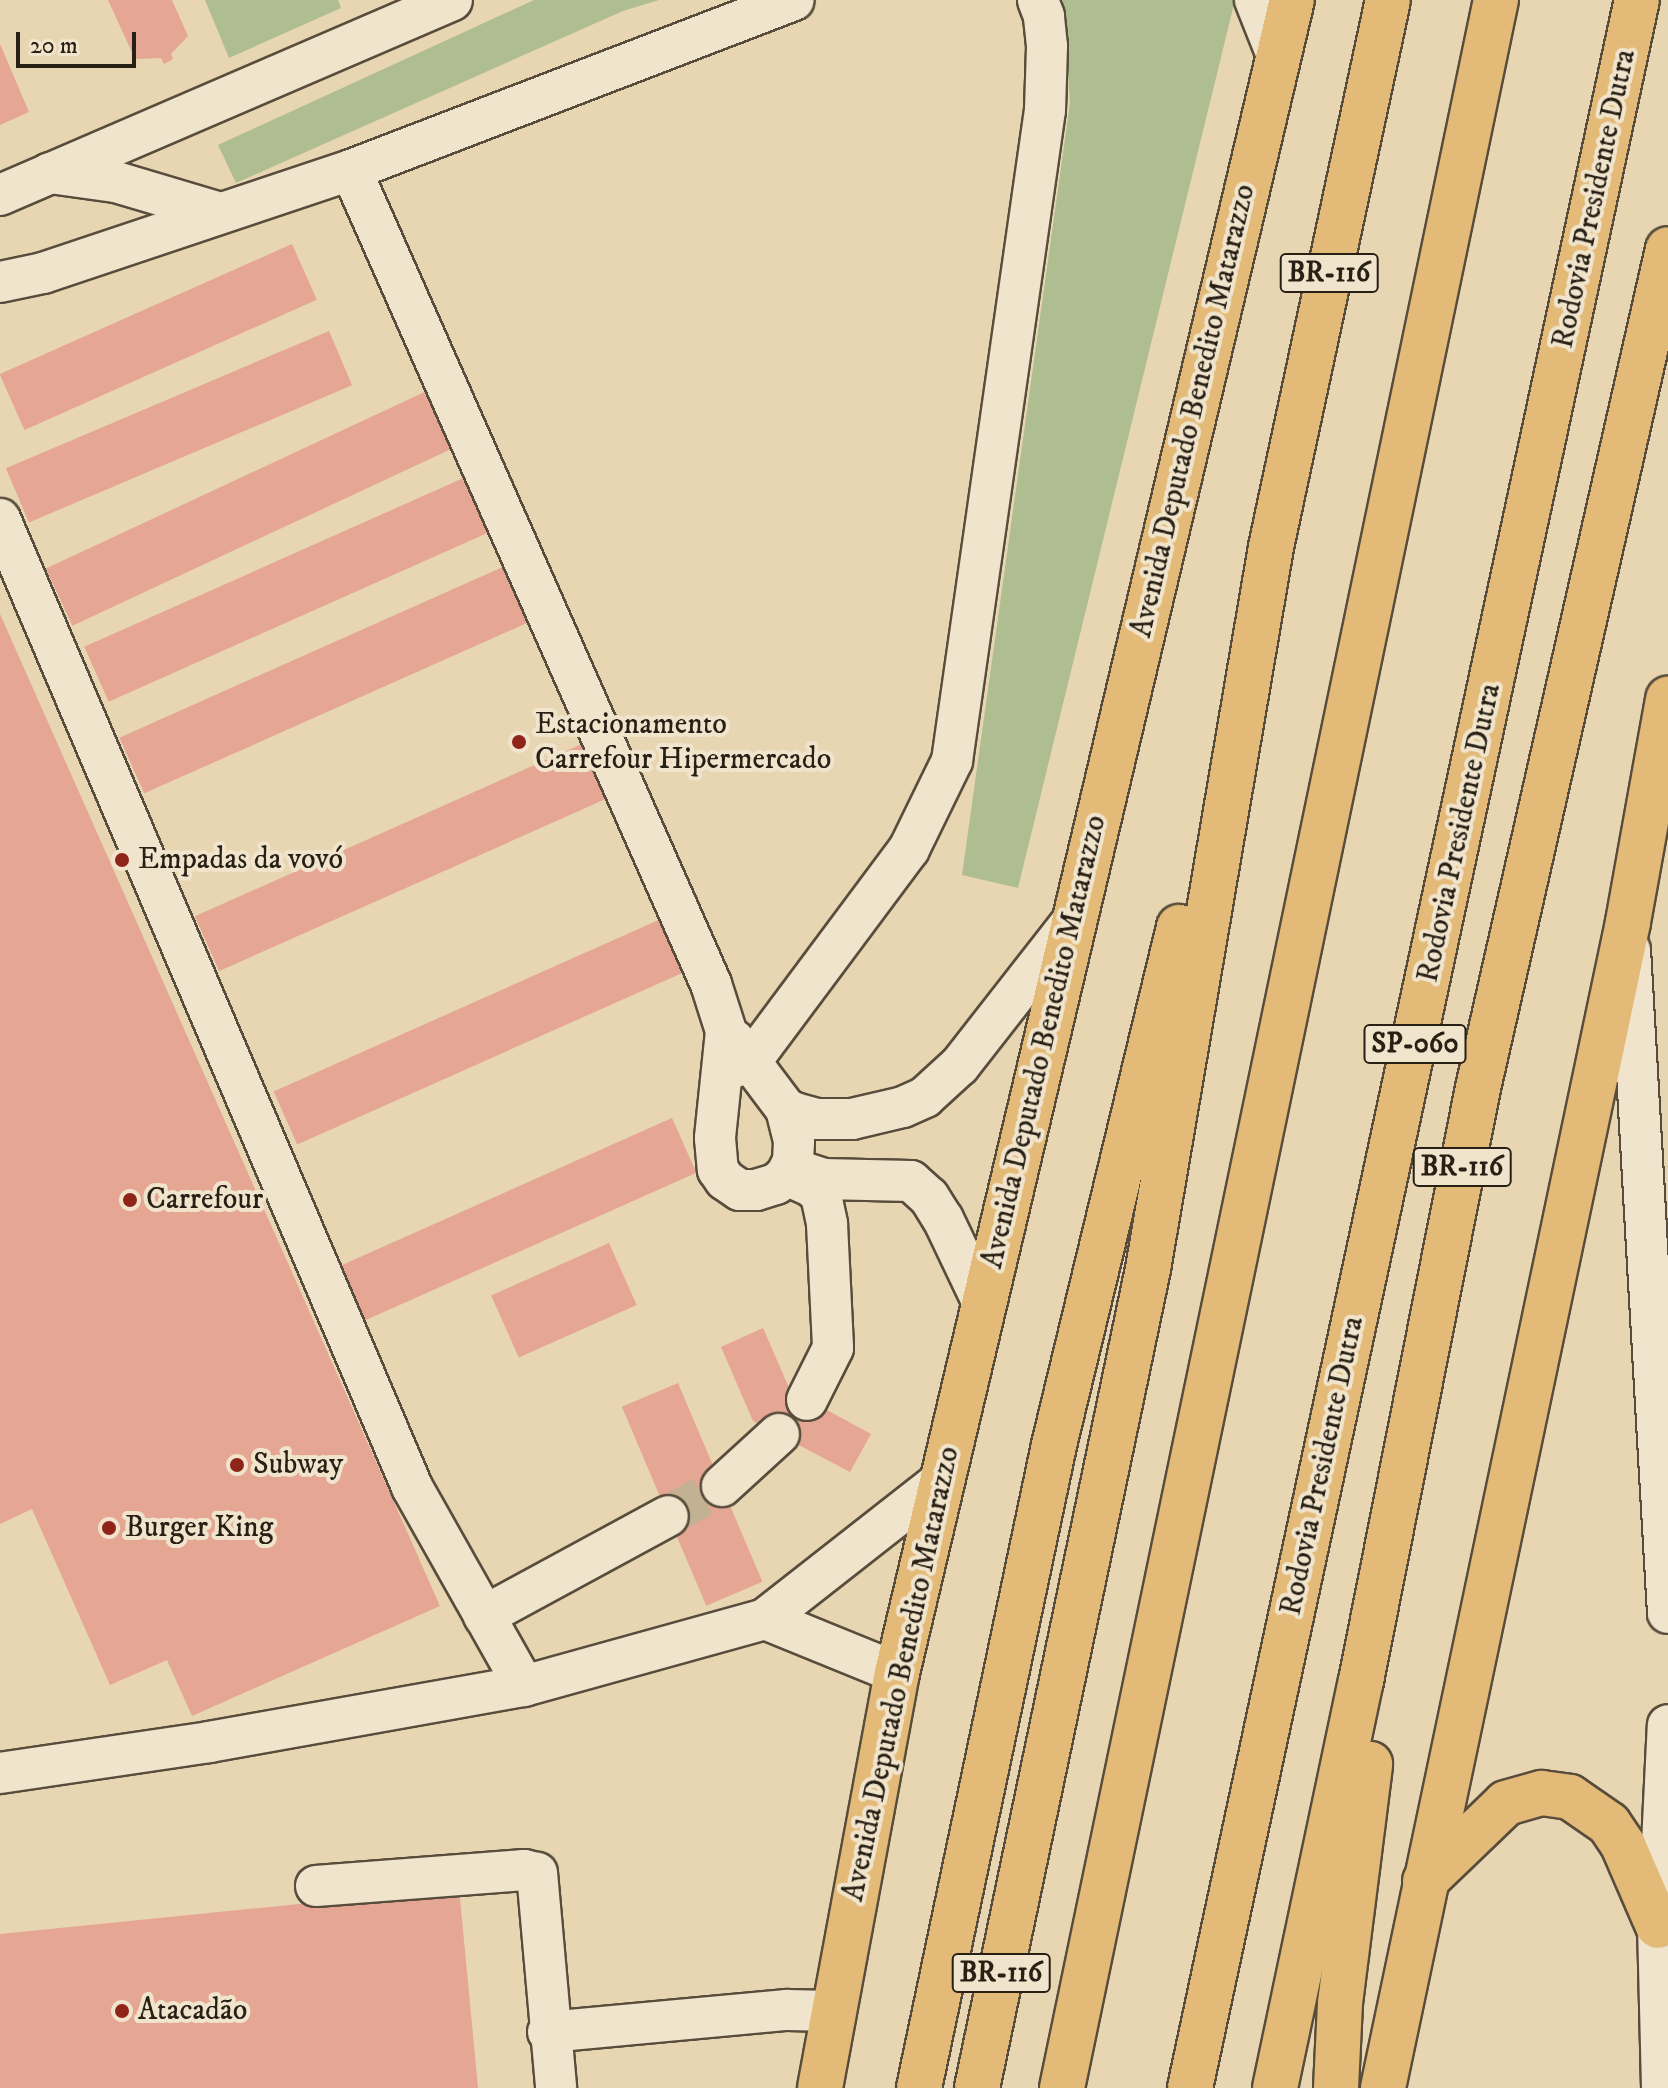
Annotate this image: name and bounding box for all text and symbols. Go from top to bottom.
scale bar [20,16,140,66]
text: 20 m [30,31,78,61]
street label: Rodovia Presidente Dutra [1546,46,1644,352]
street label: Avenida Deputado Benedito Matarazzo [1124,181,1264,641]
road number: BR-116 [1279,249,1379,297]
street label: Rodovia Presidente Dutra [1411,680,1509,986]
place label: Estacionamento Carrefour Hipermercado [535,707,831,778]
marker: Estacionamento Carrefour Hipermercado [510,733,528,751]
street label: Avenida Deputado Benedito Matarazzo [975,812,1115,1272]
place label: Empadas da vovó [138,842,343,878]
marker: Empadas da vovó [113,851,131,869]
road number: SP-060 [1363,1020,1467,1068]
road number: BR-116 [1412,1143,1512,1191]
place label: Carrefour [146,1182,263,1218]
marker: Carrefour [121,1191,139,1209]
street label: Rodovia Presidente Dutra [1274,1313,1372,1619]
street label: Avenida Deputado Benedito Matarazzo [836,1443,968,1905]
place label: Subway [253,1447,343,1483]
marker: Subway [228,1456,246,1474]
place label: Burger King [125,1510,273,1546]
marker: Burger King [100,1519,118,1537]
road number: BR-116 [951,1949,1051,1997]
place label: Atacadão [138,1993,247,2029]
marker: Atacadão [113,2002,131,2020]

